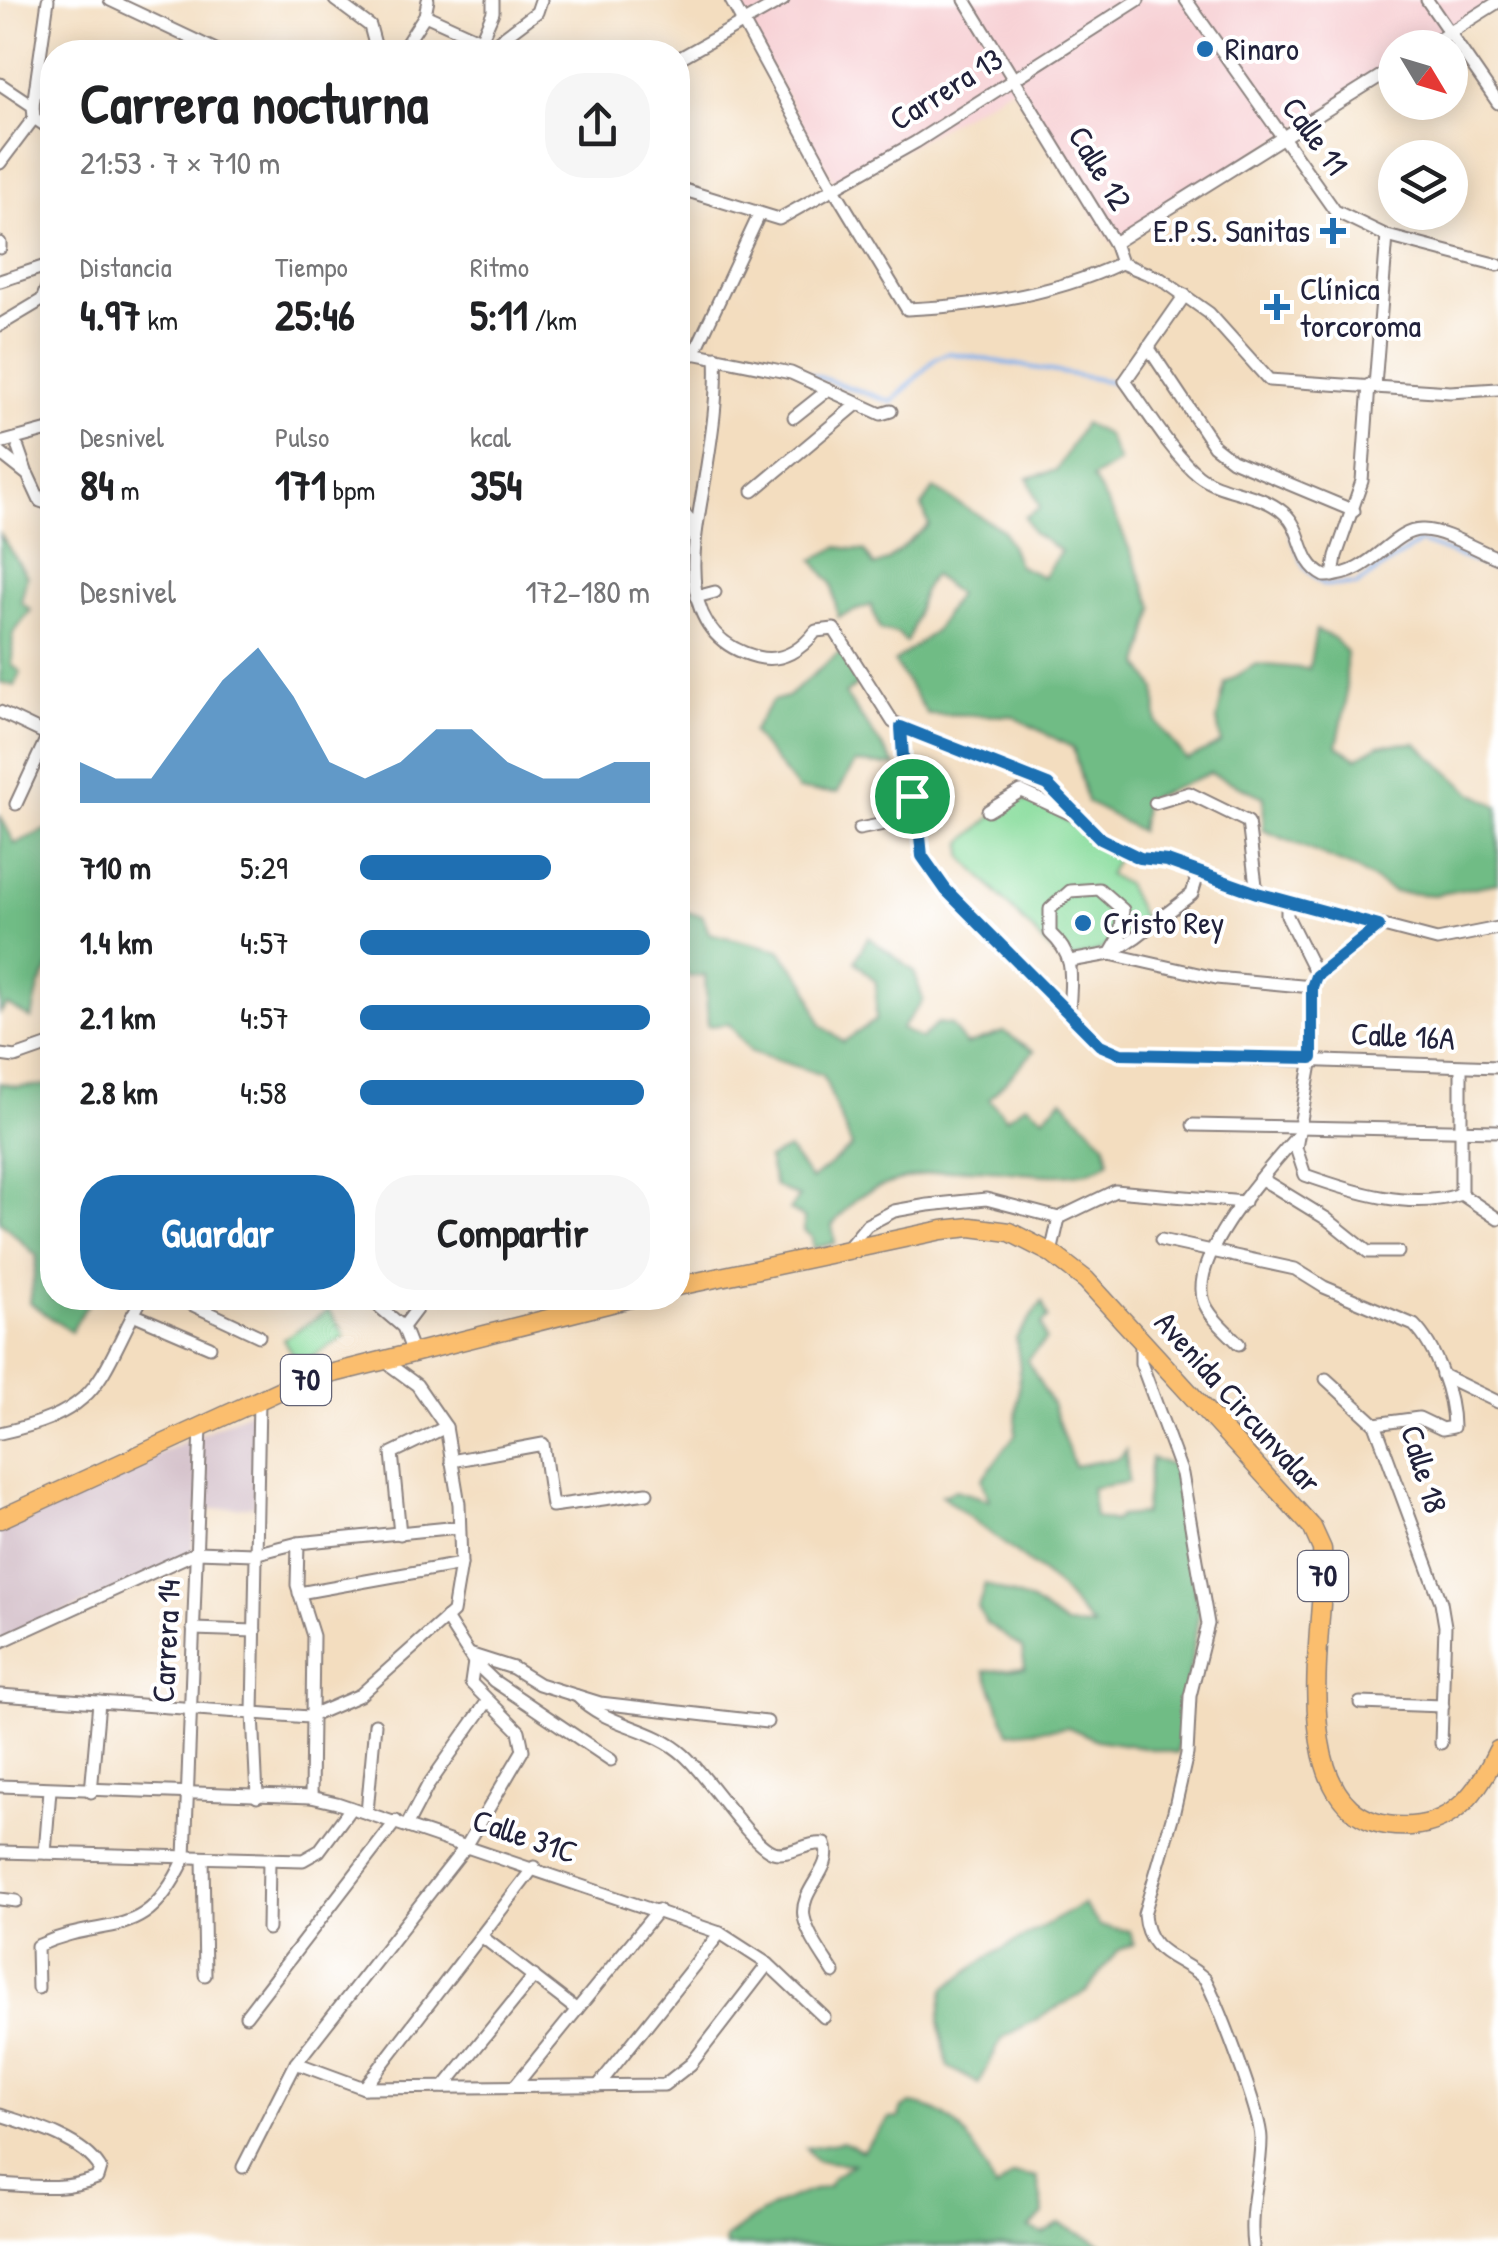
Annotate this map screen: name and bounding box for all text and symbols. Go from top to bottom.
place label: Rinaro [1225,27,1299,70]
north arrow [1378,30,1468,120]
map controls [1378,30,1468,230]
street label: Carrera 13 [881,37,1010,140]
marker: Rinaro [1194,38,1216,60]
text: Carrera nocturna [80,66,428,140]
button: share [545,73,650,178]
street label: Calle 11 [1272,88,1358,184]
street label: Calle 12 [1059,118,1142,218]
button: layers [1378,140,1468,230]
text: 21:53 · 7 × 710 m [80,141,280,184]
place label: E.P.S. Sanitas [1153,209,1310,252]
marker: E.P.S. Sanitas [1320,218,1346,244]
text: Distancia [80,248,172,286]
text: Tiempo [275,248,348,286]
text: Ritmo [470,248,529,286]
place label: Clínica torcoroma [1300,267,1421,347]
text: 4.97 [80,286,141,343]
text: 25:46 [275,286,355,343]
text: 5:11 [470,286,528,343]
marker: Clínica torcoroma [1264,294,1290,320]
text: km [141,301,178,339]
text: /km [528,301,577,339]
text: Desnivel [80,418,164,456]
text: Pulso [275,418,329,456]
text: kcal [470,418,511,456]
text: 84 [80,456,114,513]
text: 171 [275,456,326,513]
text: 354 [470,456,522,513]
text: m [114,471,139,509]
text: bpm [326,471,375,509]
text: Desnivel [80,570,176,613]
text: 172–180 m [525,570,650,613]
pin [870,754,955,839]
icon: arrive [885,769,940,824]
text: 710 m [80,846,151,889]
text: 5:29 [240,846,288,889]
place label: Cristo Rey [1103,901,1224,944]
marker: Cristo Rey [1072,912,1094,934]
text: 1.4 km [80,921,153,964]
text: 4:57 [240,921,289,964]
text: 2.1 km [80,996,156,1039]
text: 4:57 [240,996,289,1039]
street label: Calle 16A [1350,1011,1456,1060]
text: 2.8 km [80,1071,158,1114]
text: 4:58 [240,1071,287,1114]
button: Guardar [80,1175,355,1290]
button: Compartir [375,1175,650,1290]
street label: Avenida Circunvalar [1145,1302,1331,1502]
road number: 70 [281,1355,331,1405]
street label: Calle 18 [1391,1420,1458,1518]
road number: 70 [1298,1551,1348,1601]
street label: Carrera 14 [141,1578,190,1704]
street label: Calle 31C [467,1798,583,1873]

